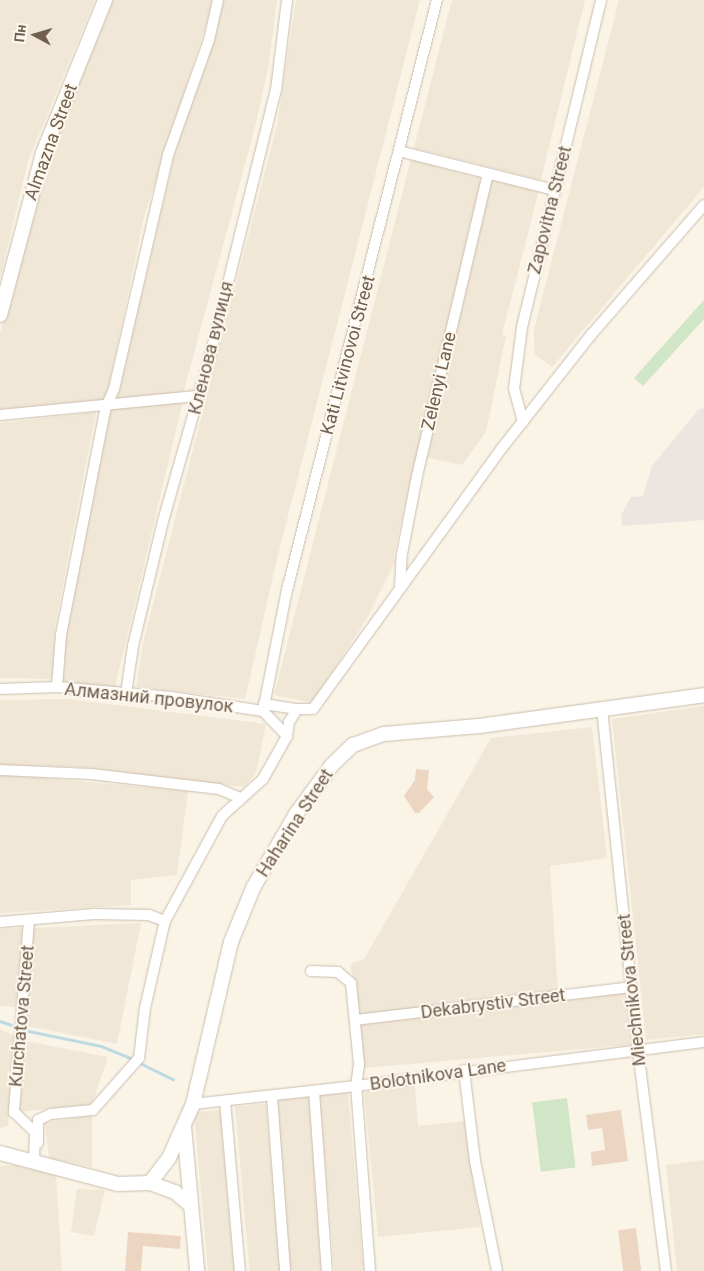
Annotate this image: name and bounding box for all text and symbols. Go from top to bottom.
north arrow [10,10,60,60]
text: Пн [11,24,29,43]
street label: Almazna Street [20,81,82,203]
street label: Zapovitna Street [524,144,576,276]
street label: Kati Litvinovoi Street [316,273,380,437]
street label: Кленова вулиця [184,279,238,417]
street label: Zelenyi Lane [417,330,461,432]
street label: Алмазний провулок [63,678,235,718]
street label: Haharina Street [252,765,338,881]
street label: Miechnikova Street [613,913,651,1067]
street label: Kurchatova Street [5,944,39,1088]
street label: Dekabrystiv Street [420,984,566,1024]
street label: Bolotnikova Lane [368,1055,508,1095]

